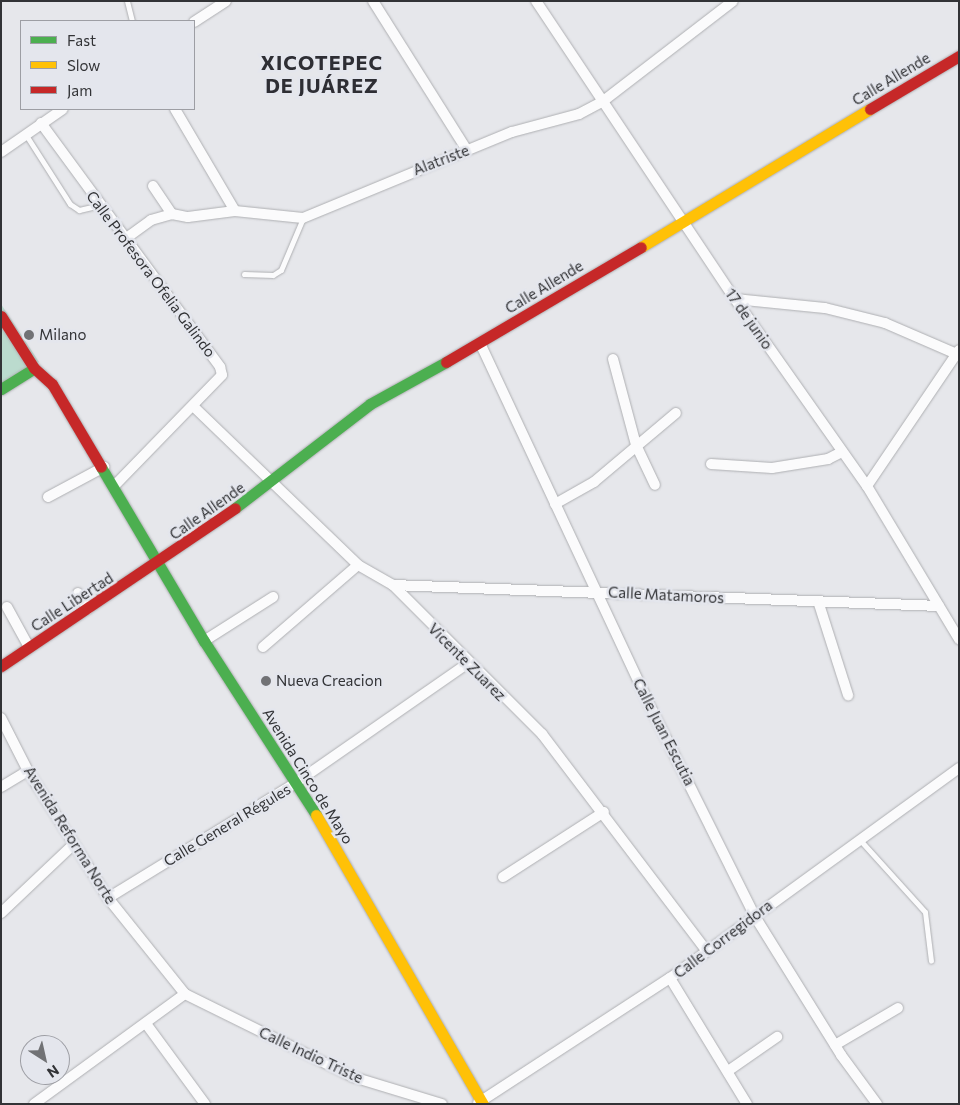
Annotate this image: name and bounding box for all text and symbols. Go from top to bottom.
legend [20,20,195,110]
text: Fast [67,31,96,49]
street label: Calle Allende [849,49,933,109]
district label: XICOTEPEC DE JUÁREZ [260,50,384,97]
text: Slow [67,56,100,74]
text: Jam [67,81,92,99]
street label: Alatriste [410,141,472,179]
street label: Calle Profesora Ofelia Galindo [83,187,219,361]
street label: Calle Allende [502,257,586,317]
street label: 17 de junio [721,285,777,353]
place label: Milano [39,326,86,344]
marker: Milano [23,329,35,341]
street label: Calle Allende [166,479,248,543]
street label: Calle Libertad [28,569,116,635]
street label: Calle Matamoros [608,583,724,607]
street label: Vicente Zuarez [424,619,510,705]
place label: Nueva Creacion [276,672,382,690]
marker: Nueva Creacion [260,675,272,687]
street label: Calle Juan Escutia [629,675,699,789]
street label: Avenida Cinco de Mayo [259,705,357,847]
street label: Avenida Reforma Norte [20,763,120,907]
street label: Calle General Régules [160,780,294,870]
street label: Calle Corregidora [670,896,776,982]
street label: Calle Indio Triste [256,1023,366,1087]
north arrow [20,1035,70,1085]
text: N [44,1062,62,1082]

